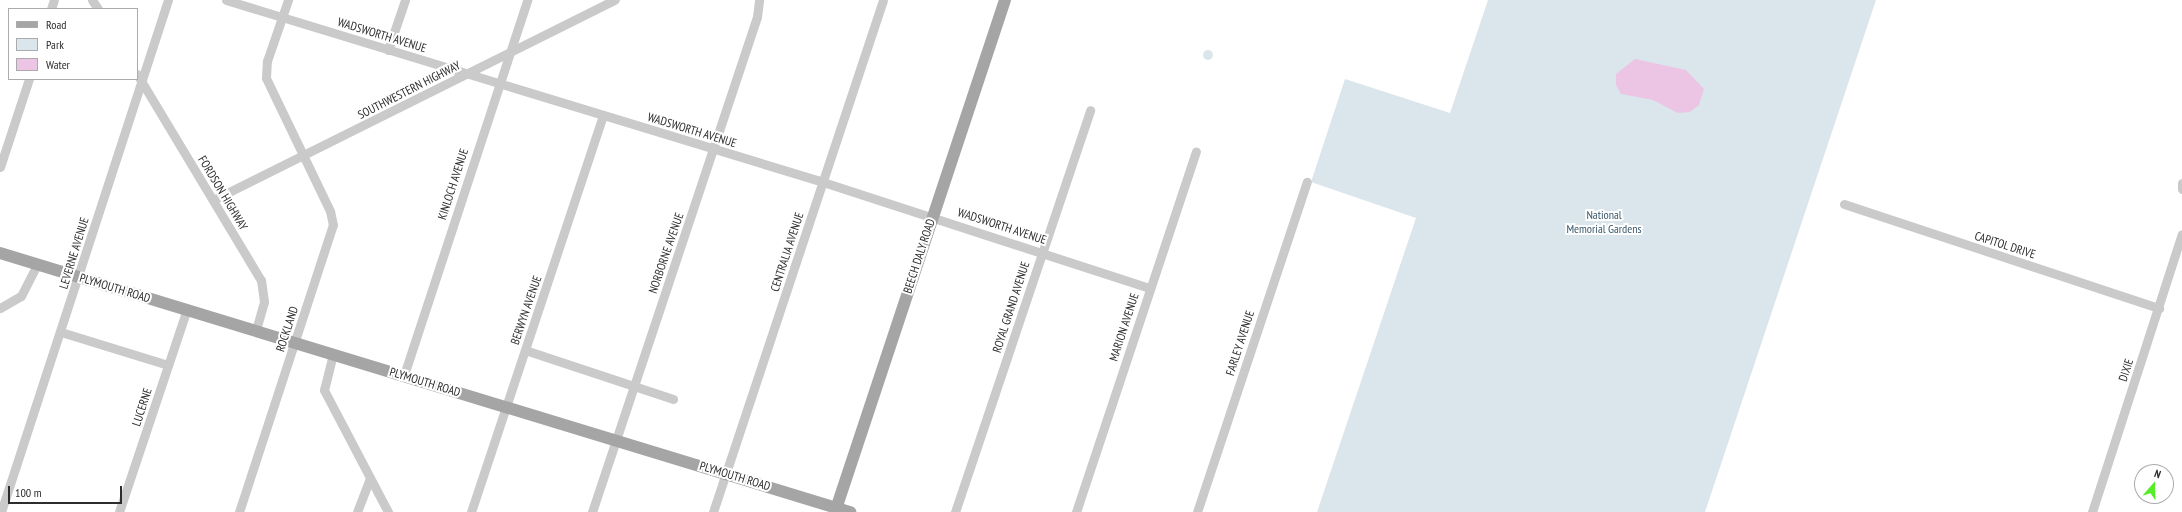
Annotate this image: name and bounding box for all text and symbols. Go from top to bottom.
legend [8,8,138,80]
street label: WADSWORTH AVENUE [336,15,428,55]
text: Road [46,17,66,32]
text: Park [46,37,64,52]
text: Water [46,57,70,72]
street label: SOUTHWESTERN HIGHWAY [355,58,463,122]
street label: WADSWORTH AVENUE [646,110,738,150]
street label: KINLOCH AVENUE [435,146,471,222]
street label: FORDSON HIGHWAY [195,153,251,233]
street label: WADSWORTH AVENUE [956,205,1048,247]
park label: National Memorial Gardens [1566,208,1642,236]
street label: CENTRALIA AVENUE [767,210,807,294]
street label: NORBORNE AVENUE [645,211,687,295]
street label: LEVERNE AVENUE [56,215,92,291]
street label: BEECH DALY ROAD [900,217,938,295]
street label: CAPITOL DRIVE [1972,228,2038,262]
street label: ROYAL GRAND AVENUE [989,259,1033,355]
street label: PLYMOUTH ROAD [78,270,152,306]
street label: BERWYN AVENUE [507,273,545,347]
street label: MARION AVENUE [1106,291,1142,363]
street label: ROCKLAND [273,304,301,354]
street label: FARLEY AVENUE [1223,308,1257,378]
street label: DIXIE [2116,357,2136,383]
street label: PLYMOUTH ROAD [388,364,462,400]
street label: LUCERNE [129,386,155,428]
street label: PLYMOUTH ROAD [698,458,772,494]
north arrow [2134,464,2174,504]
text: N [2153,466,2163,481]
scale bar [10,478,124,504]
text: 100 m [15,485,42,500]

